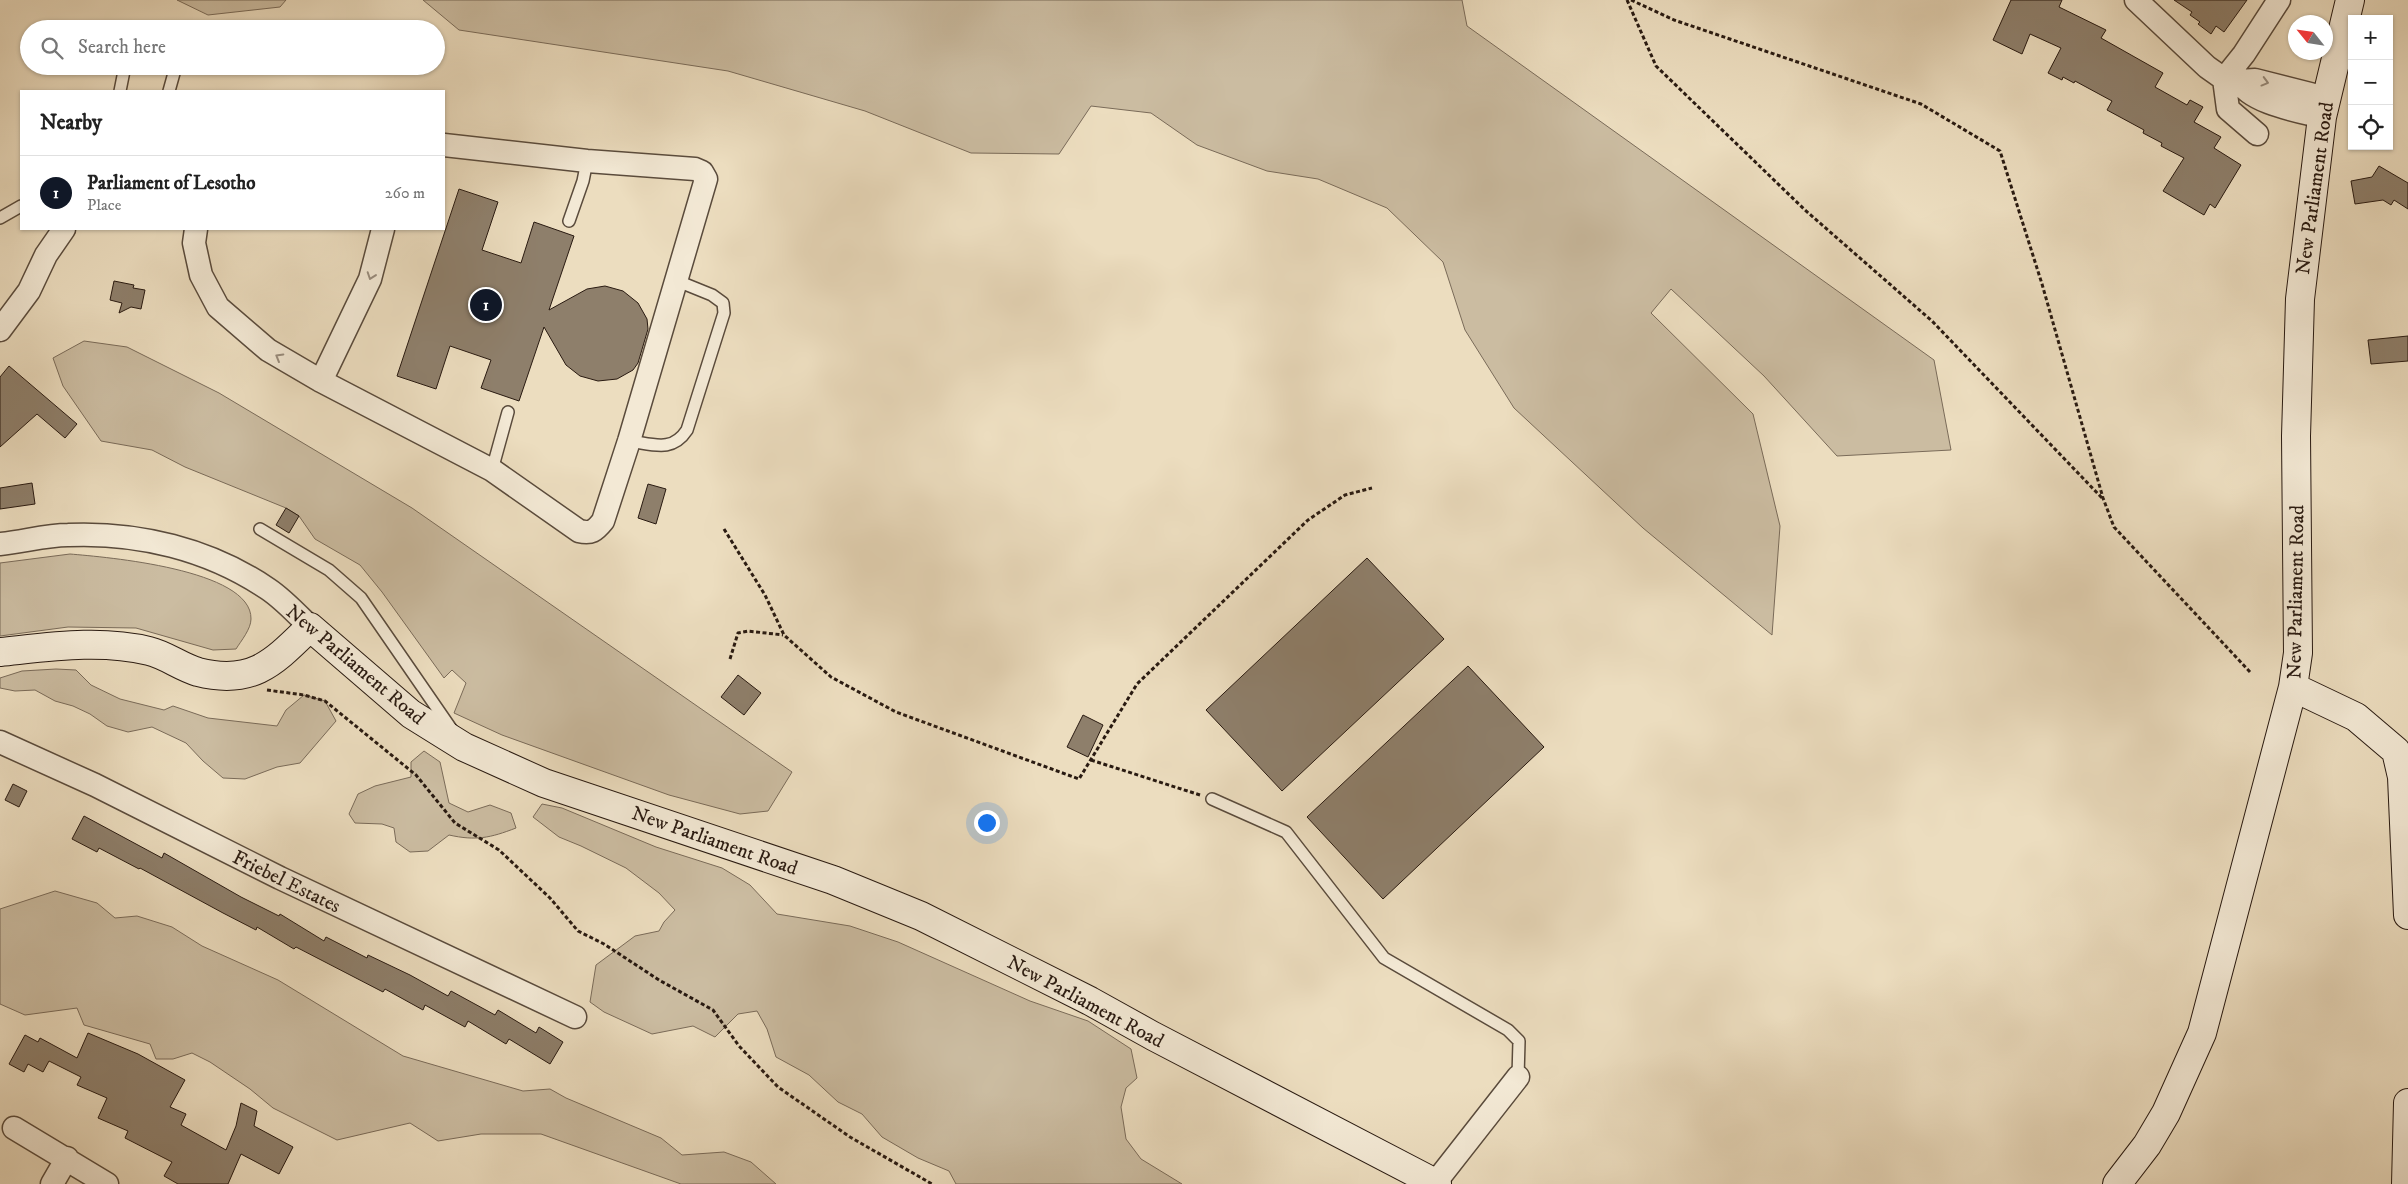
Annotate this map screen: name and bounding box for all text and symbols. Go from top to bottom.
north arrow [2288,15,2333,60]
map controls [2348,15,2393,150]
button: + [2348,15,2393,60]
search box [20,20,445,75]
icon: search [38,34,66,62]
text: Search here [78,36,166,59]
button: − [2348,60,2393,105]
one-way arrow [2260,77,2268,87]
street label: New Parliament Road [2291,100,2340,276]
button: locate [2348,105,2393,150]
text: Nearby [40,110,102,136]
text: Parliament of Lesotho [87,172,256,195]
text: 1 [53,183,59,203]
text: 260 m [385,183,425,203]
text: Place [87,195,121,215]
one-way arrow [367,271,377,279]
pin: 1 [470,286,502,324]
one-way arrow [275,353,284,363]
street label: New Parliament Road [2282,505,2311,679]
street label: New Parliament Road [280,600,430,731]
street label: New Parliament Road [628,801,801,882]
your location [974,810,1000,836]
street label: Friebel Estates [228,845,345,919]
street label: New Parliament Road [1003,950,1168,1054]

